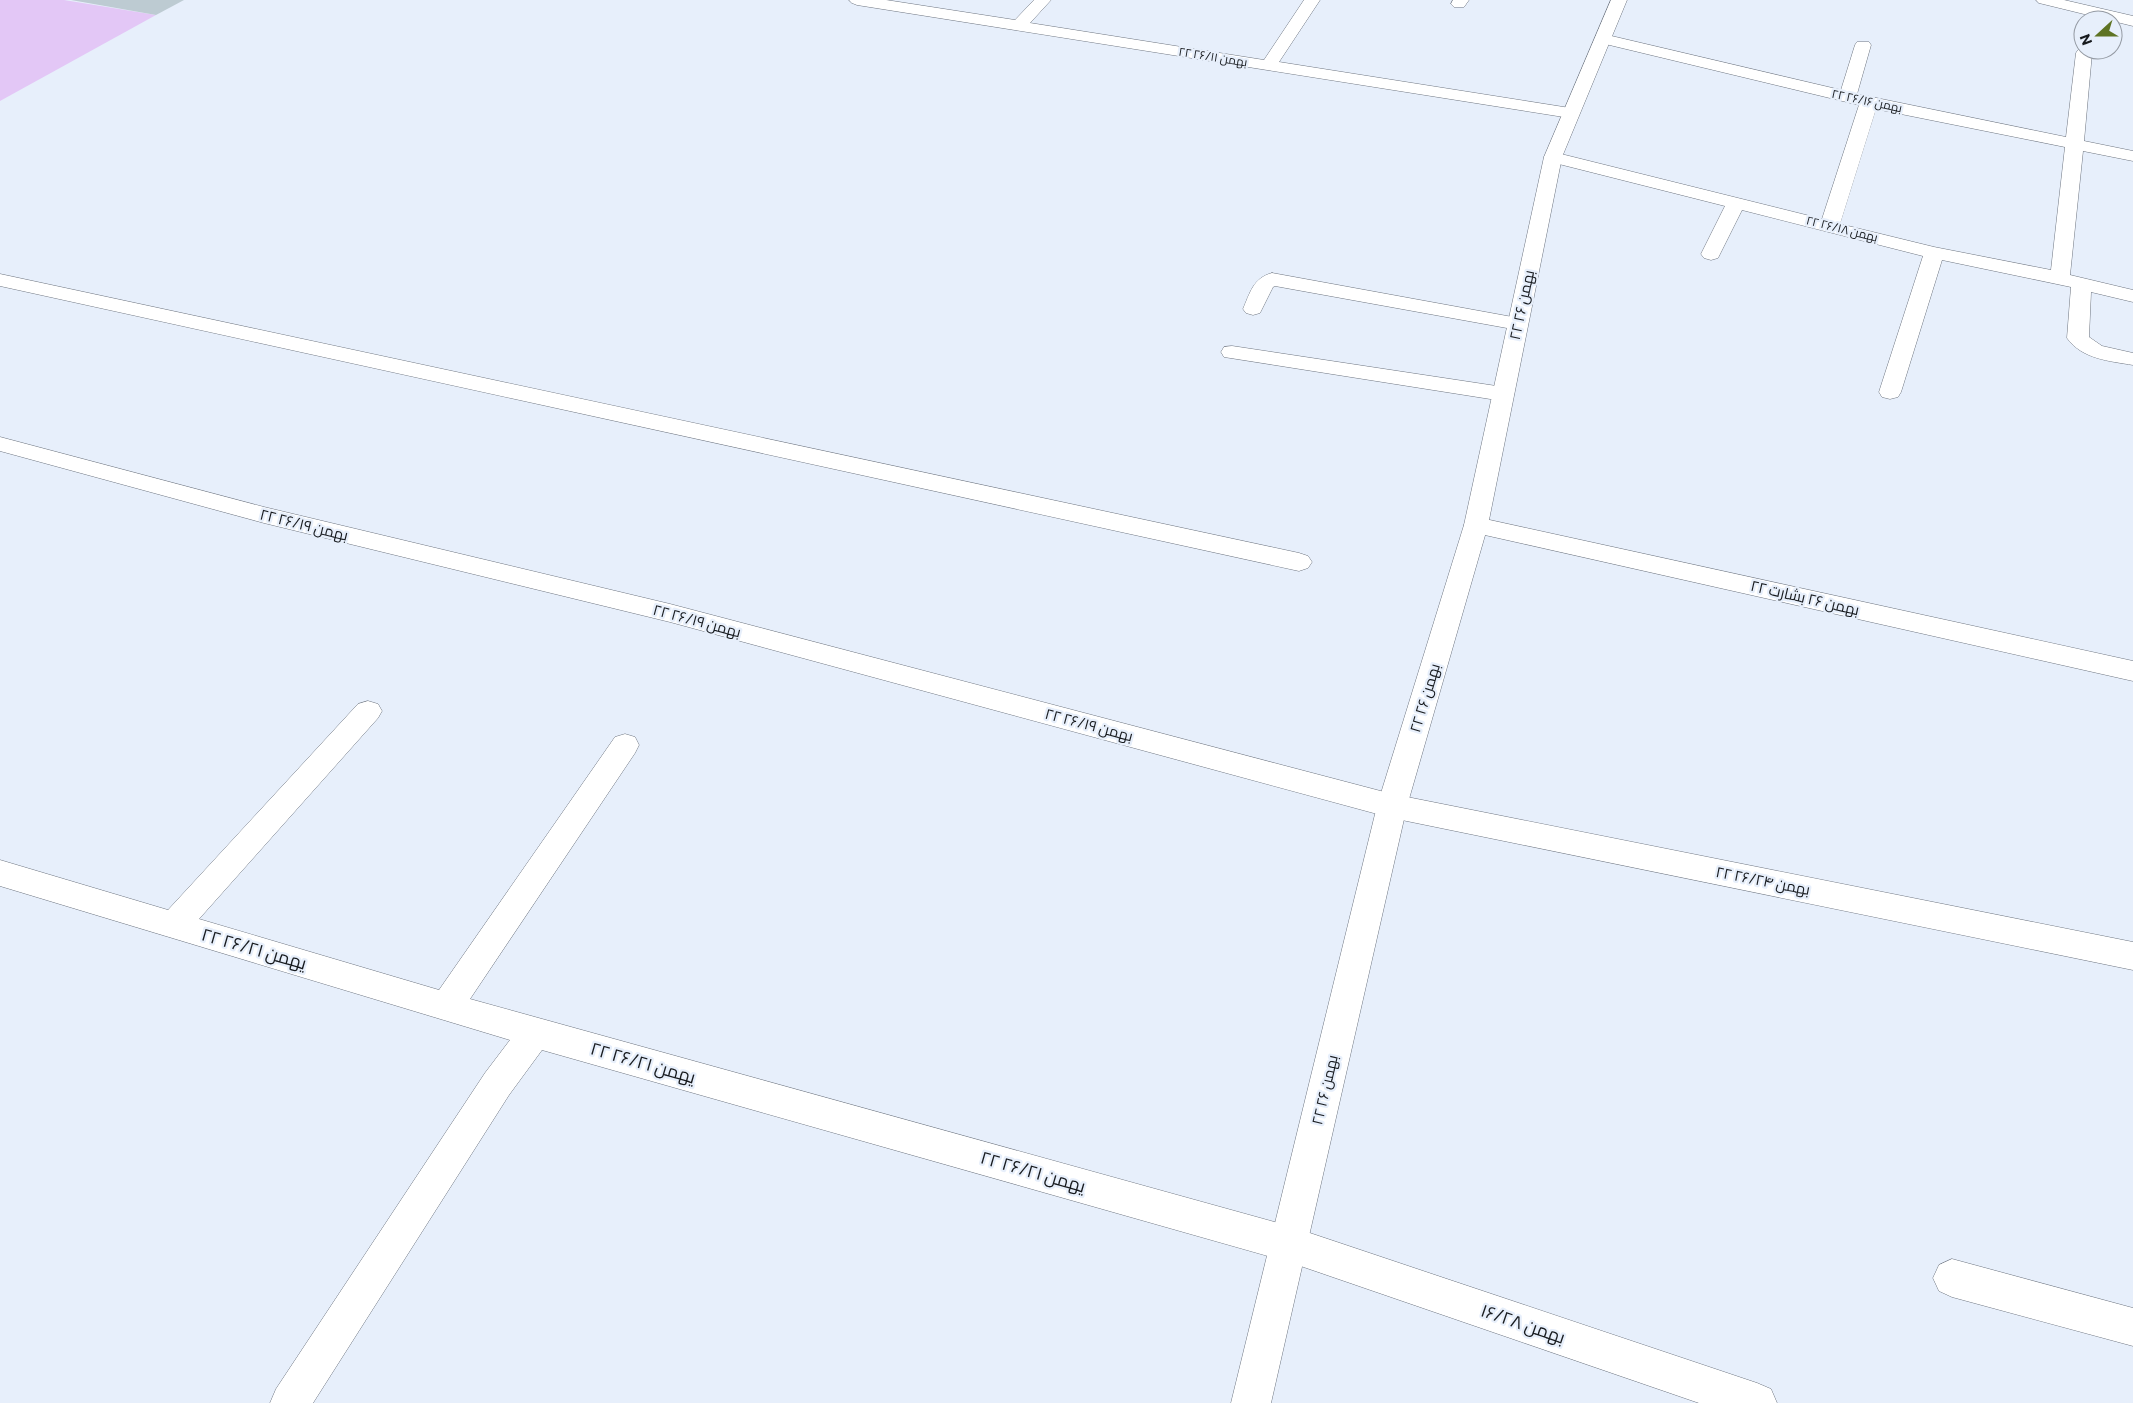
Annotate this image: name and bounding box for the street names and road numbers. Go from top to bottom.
street label: ۲۲ بهمن ۲۶/۱۱ [1177,44,1249,69]
street label: ۲۲ بهمن ۲۶/۱۶ [1830,86,1904,115]
street label: ۲۲ بهمن ۲۶/۱۸ [1805,212,1880,245]
street label: ۲۲ بهمن ۲۶ [1505,268,1539,342]
street label: ۲۲ بهمن ۲۶/۱۹ [258,504,350,546]
street label: بهمن ۲۶ بشارت ۲۲ [1749,576,1861,620]
street label: ۲۲ بهمن ۲۶/۱۹ [651,600,743,642]
street label: ۲۲ بهمن ۲۶ [1405,661,1445,735]
street label: ۲۲ بهمن ۲۶/۱۹ [1043,704,1135,746]
street label: ۲۲ بهمن ۲۶/۲۴ [1714,862,1812,900]
street label: ۲۲ یهمن ۲۶/۲۱ [199,923,310,975]
street label: ۲۲ یهمن ۲۶/۲۱ [588,1037,699,1089]
street label: ۲۲ بهمن ۲۶ [1307,1053,1343,1127]
street label: ۲۲ یهمن ۲۶/۲۱ [978,1146,1089,1198]
street label: بهمن ۱۶/۲۸ [1478,1298,1568,1349]

